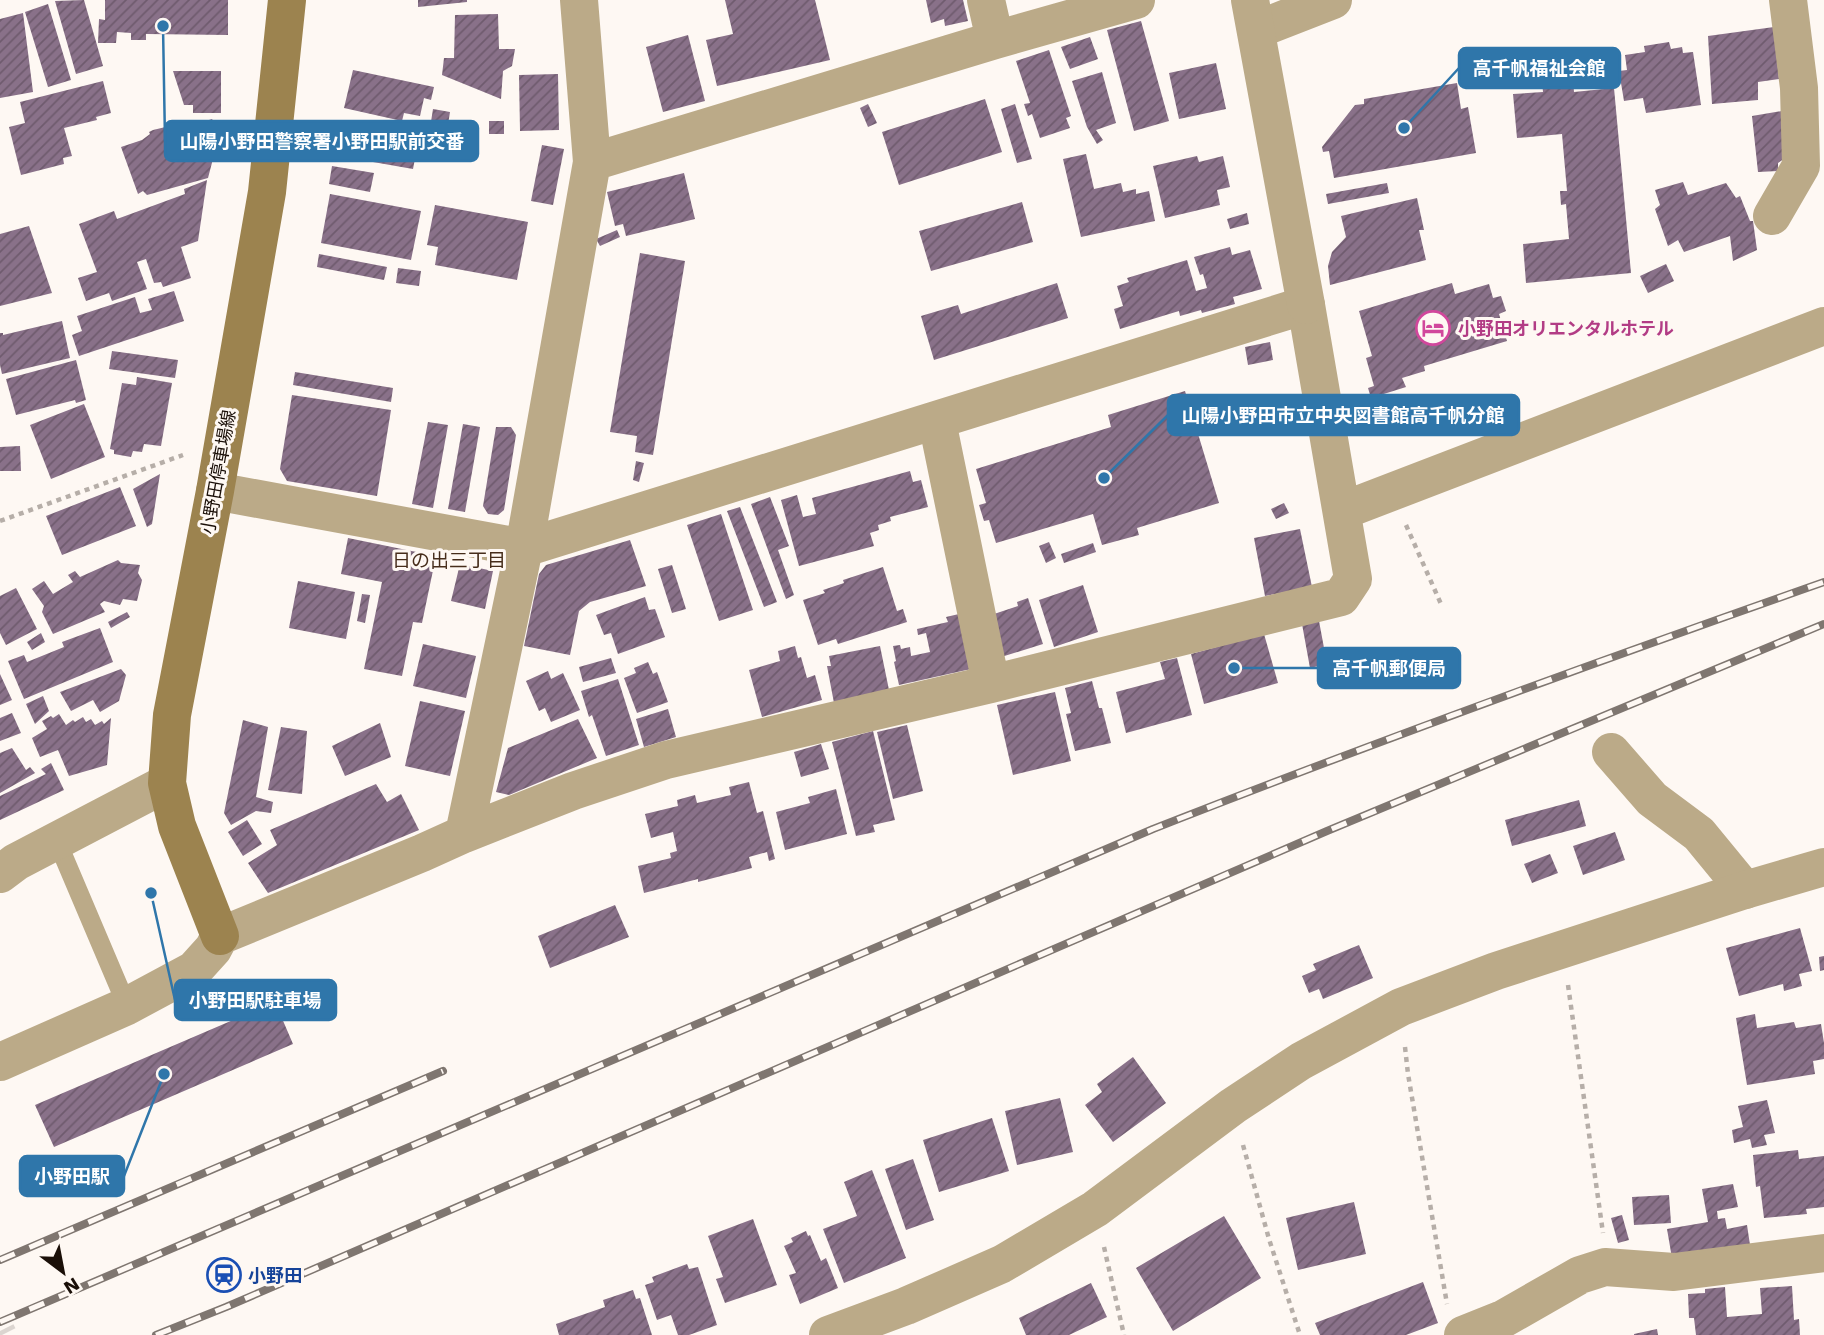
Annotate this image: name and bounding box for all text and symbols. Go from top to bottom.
callout: 高千帆福祉会館 [1459,48,1620,88]
text: 高千帆福祉会館 [1472,57,1606,80]
callout: 山陽小野田警察署小野田駅前交番 [165,121,478,161]
text: 山陽小野田警察署小野田駅前交番 [179,130,465,153]
hotel icon: 小野田オリエンタルホテル [1414,309,1452,347]
place label: 小野田オリエンタルホテル [1458,318,1674,339]
callout: 山陽小野田市立中央図書館高千帆分館 [1168,395,1519,435]
text: 山陽小野田市立中央図書館高千帆分館 [1181,404,1505,427]
street label: 小野田停車場線 [197,408,239,536]
district label: 日の出三丁目 [392,549,506,572]
callout: 高千帆郵便局 [1318,648,1460,688]
text: 高千帆郵便局 [1332,657,1446,680]
callout: 小野田駅駐車場 [175,980,336,1020]
text: 小野田駅駐車場 [188,989,322,1012]
callout: 小野田駅 [20,1156,124,1196]
text: 小野田駅 [34,1165,110,1188]
north arrow [28,1237,98,1307]
station icon: 小野田 [205,1256,243,1294]
place label: 小野田 [248,1265,302,1286]
text: N [60,1273,84,1299]

